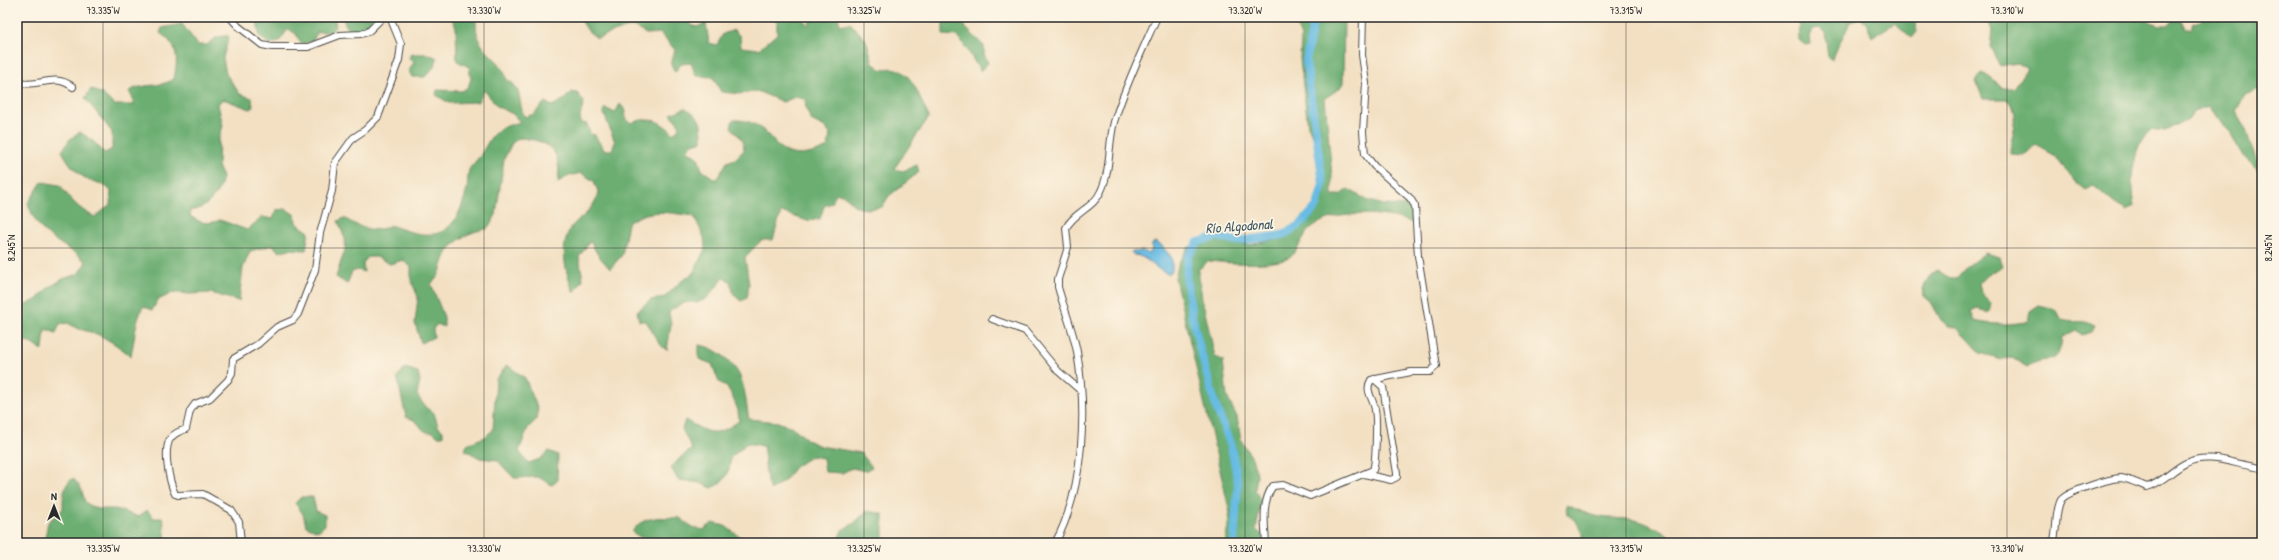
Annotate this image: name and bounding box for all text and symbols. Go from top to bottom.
text: 73.335°W [86,4,120,17]
text: 73.330°W [467,4,502,17]
text: 73.325°W [847,4,882,17]
text: 73.320°W [1228,4,1263,17]
text: 73.315°W [1610,4,1643,17]
text: 73.310°W [1991,4,2024,17]
water label: Río Algodonal [1205,214,1275,238]
text: 8.245°N [5,235,18,261]
text: 8.245°N [2262,235,2275,261]
north arrow [34,486,74,526]
text: N [51,489,57,503]
text: 73.335°W [86,542,120,555]
text: 73.330°W [467,542,502,555]
text: 73.325°W [847,542,882,555]
text: 73.320°W [1228,542,1263,555]
text: 73.315°W [1610,542,1643,555]
text: 73.310°W [1991,542,2024,555]

